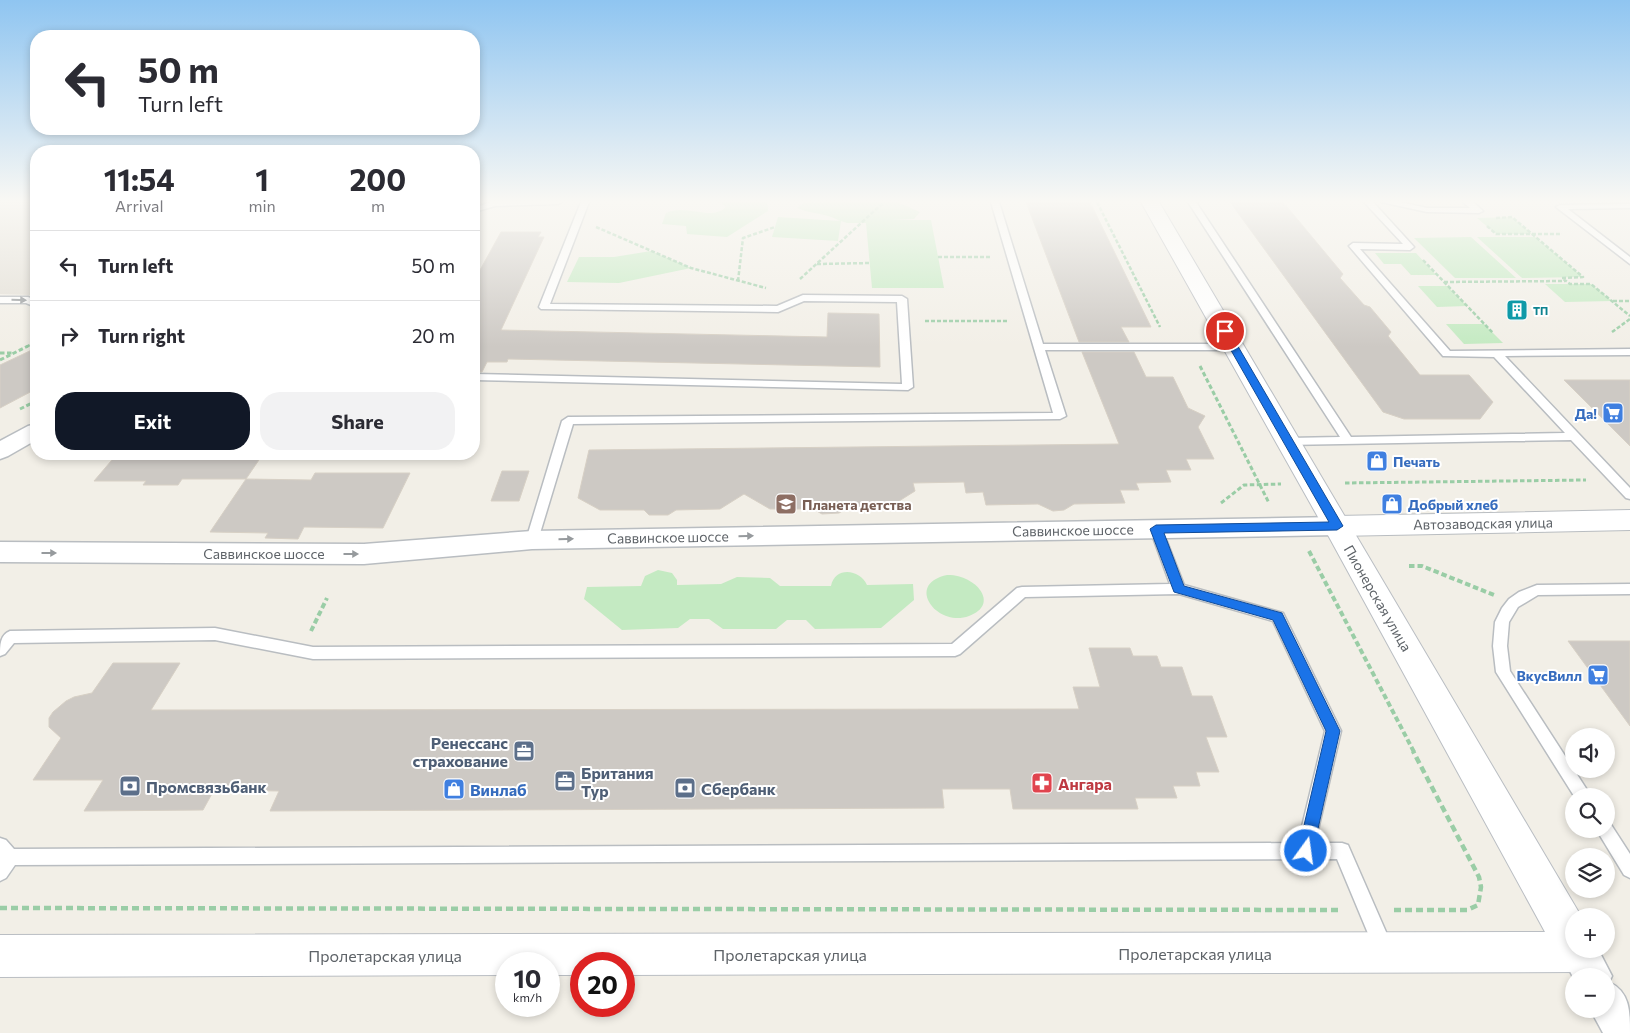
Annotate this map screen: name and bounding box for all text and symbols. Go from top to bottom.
text: 50 m [138,47,219,90]
icon: left [55,50,120,115]
text: Turn left [138,90,223,117]
text: 11:54 [104,160,175,197]
text: 1 [255,160,269,197]
text: 200 [349,160,406,197]
text: Arrival [115,196,163,215]
text: min [248,196,276,215]
text: m [371,196,385,215]
icon: left [55,252,83,280]
text: Turn left [98,254,173,277]
text: 50 m [411,254,455,277]
one-way arrow [11,296,27,304]
building icon: ТП [1505,298,1529,322]
place label: ТП [1533,304,1548,317]
pin [1204,310,1246,352]
icon: arrive [1211,317,1239,345]
icon: right [55,322,83,350]
text: Turn right [98,324,185,347]
text: 20 m [412,324,455,347]
button: Exit [55,392,250,450]
button: Share [260,392,455,450]
supermarket icon: Да! [1601,401,1625,425]
place label: Да! [1575,405,1597,422]
shop icon: Печать [1365,449,1389,473]
place label: Печать [1393,453,1441,470]
school or university icon: Планета детства [774,492,798,516]
shop icon: Добрый хлеб [1380,492,1404,516]
place label: Планета детства [802,496,911,513]
place label: Добрый хлеб [1408,496,1498,513]
street label: Автозаводская улица [1413,513,1553,533]
street label: Саввинское шоссе [1012,520,1134,540]
street label: Саввинское шоссе [607,527,729,547]
one-way arrow [738,532,754,540]
one-way arrow [558,535,574,543]
street label: Пионерская улица [1341,542,1415,654]
street label: Саввинское шоссе [203,545,325,562]
one-way arrow [41,549,57,557]
one-way arrow [343,550,359,558]
supermarket icon: ВкусВилл [1586,663,1610,687]
place label: ВкусВилл [1516,667,1582,684]
map controls [1565,728,1615,1018]
button: sound [1565,728,1615,778]
place label: Ренессанс страхование [412,733,508,770]
office icon: Ренессанс страхование [512,739,536,763]
place label: Британия Тур [581,763,654,800]
office icon: Британия Тур [553,769,577,793]
pharmacy icon: Ангара [1030,771,1054,795]
bank icon: Промсвязьбанк [118,774,142,798]
place label: Ангара [1058,774,1112,793]
bank icon: Сбербанк [673,776,697,800]
place label: Промсвязьбанк [146,777,267,796]
shop icon: Винлаб [442,777,466,801]
place label: Сбербанк [701,779,776,798]
place label: Винлаб [470,780,527,799]
button: search [1565,788,1615,838]
position arrow [1279,824,1331,876]
button: layers [1565,848,1615,898]
button: + [1565,908,1615,958]
street label: Пролетарская улица [1118,944,1272,963]
street label: Пролетарская улица [713,945,867,964]
street label: Пролетарская улица [308,946,462,965]
speed limit sign: 20 [570,952,635,1017]
text: 10 [514,963,541,993]
button: − [1565,968,1615,1018]
text: km/h [513,990,542,1004]

